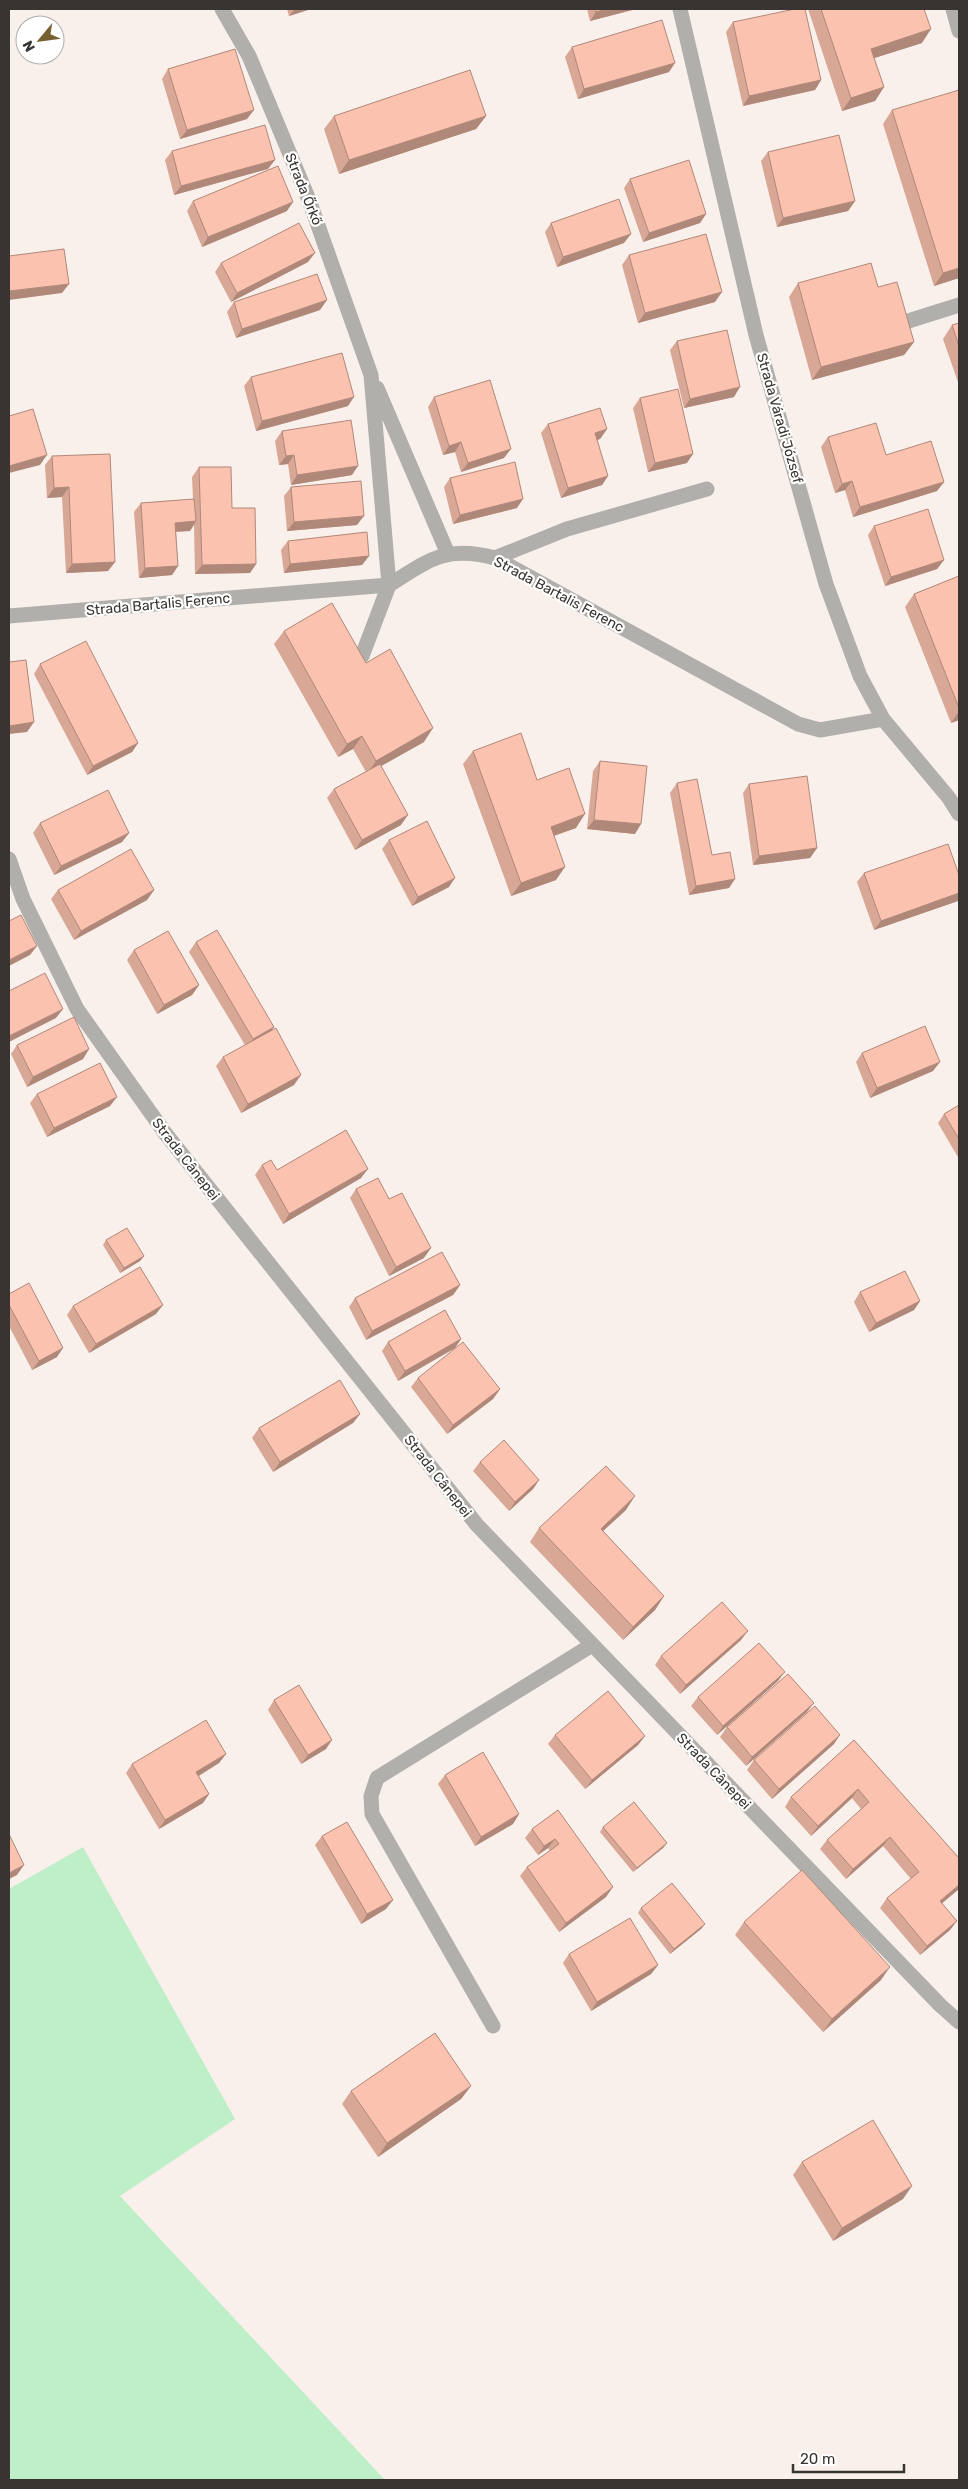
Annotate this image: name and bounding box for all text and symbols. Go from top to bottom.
north arrow [15,15,65,65]
text: N [19,38,39,55]
street label: Strada Őrkő [281,150,327,228]
street label: Strada Váradi József [753,351,806,486]
street label: Strada Bartalis Ferenc [491,553,627,636]
street label: Strada Bartalis Ferenc [85,590,231,619]
street label: Strada Cânepei [148,1115,223,1204]
street label: Strada Cânepei [400,1432,475,1521]
street label: Strada Cânepei [673,1730,754,1813]
scale bar [793,2442,904,2474]
text: 20 m [800,2450,835,2468]

